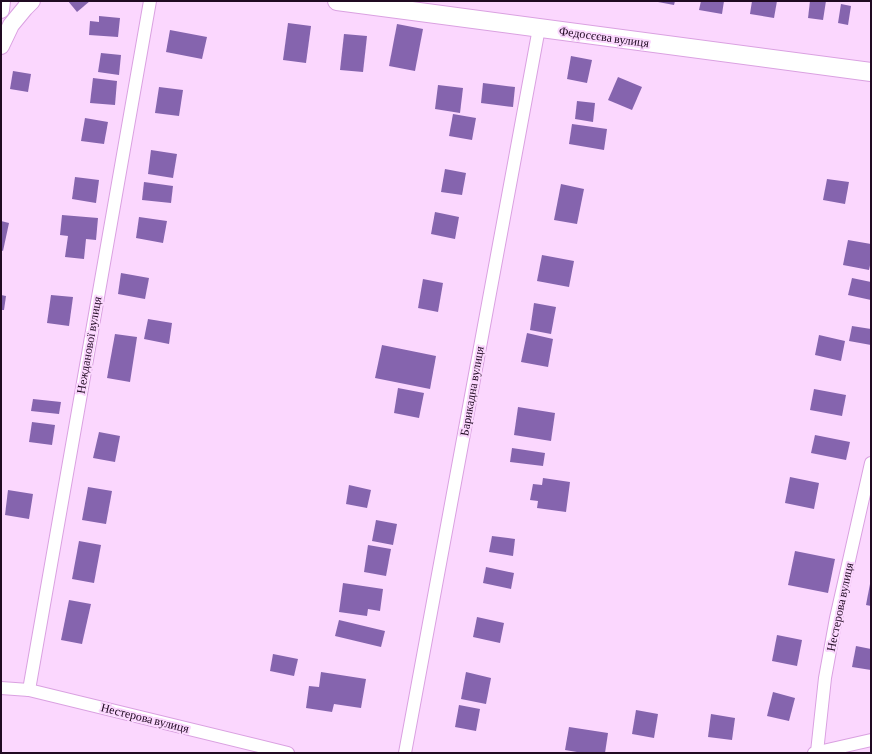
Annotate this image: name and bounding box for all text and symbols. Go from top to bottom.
street label: Федосєєва вулиця [558,24,650,50]
street label: Нежданової вулиця [74,295,105,395]
street label: Барикадна вулиця [457,345,487,437]
street label: Нестерова вулиця [824,561,856,653]
street label: Нестерова вулиця [99,700,191,736]

